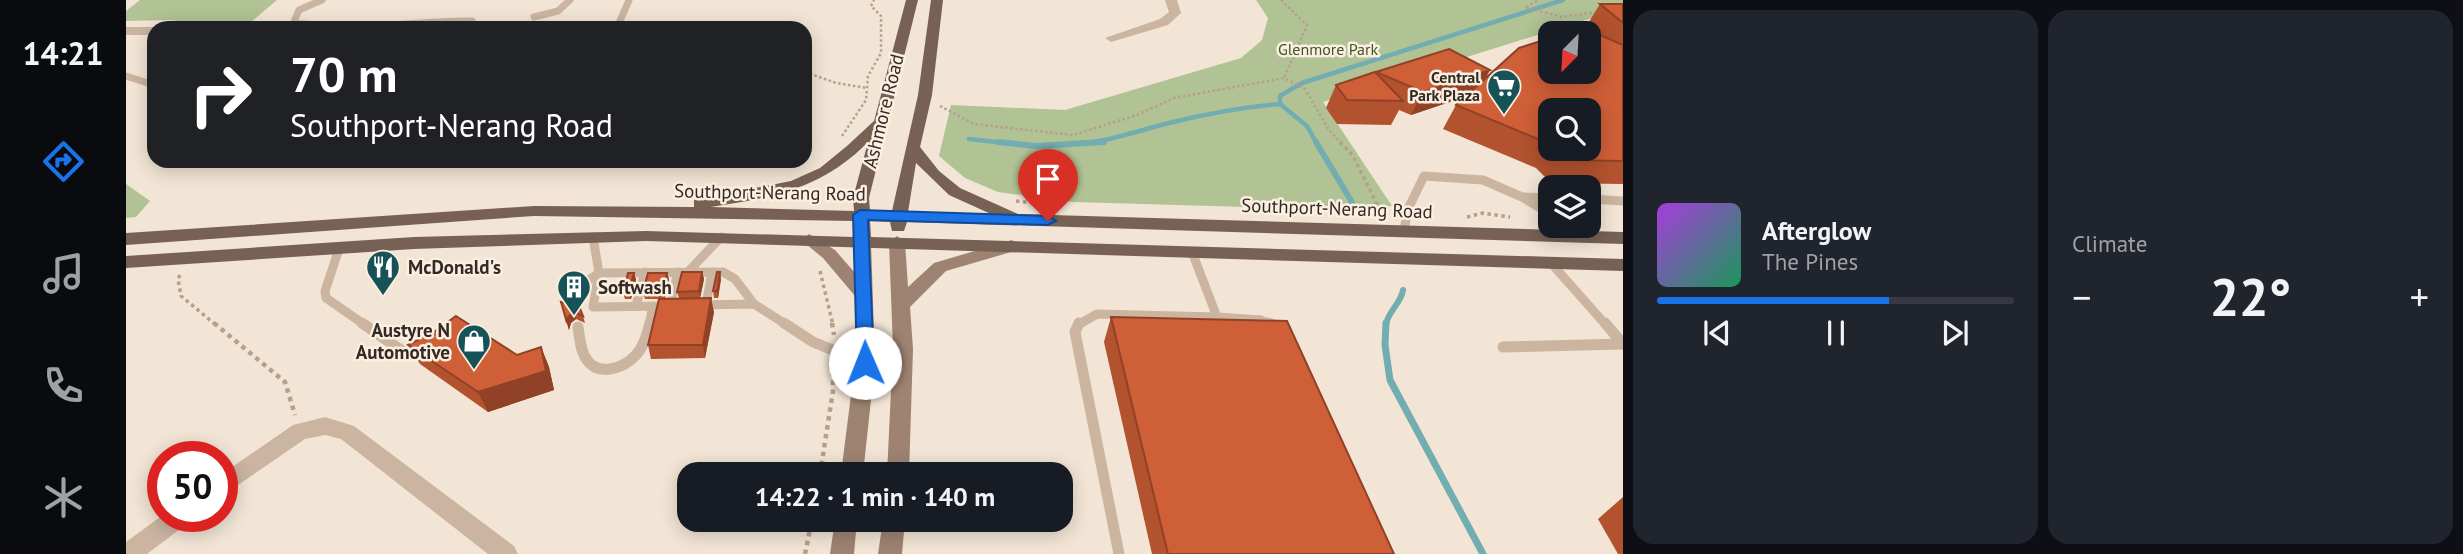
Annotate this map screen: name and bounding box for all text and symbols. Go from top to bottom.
north arrow [1538,21,1601,84]
map controls [1538,21,1601,238]
text: 14:21 [22,32,104,74]
park label: Glenmore Park [1278,39,1378,59]
text: 70 m [290,42,397,106]
icon: right [175,49,266,140]
street label: Ashmore Road [857,52,909,170]
place label: Central Park Plaza [1409,67,1480,105]
supermarket icon: Central Park Plaza [1485,67,1523,116]
button: search [1538,98,1601,161]
text: Southport-Nerang Road [290,104,613,146]
icon: directions [39,137,88,186]
pin [1018,149,1078,221]
icon: arrive [1029,160,1067,198]
button: layers [1538,175,1601,238]
street label: Southport-Nerang Road [674,178,866,206]
street label: Southport-Nerang Road [1241,193,1433,223]
text: Afterglow [1762,214,1871,247]
text: Climate [2072,229,2147,258]
text: The Pines [1762,247,1858,276]
restaurant icon: McDonald's [364,248,402,297]
icon: music [39,249,88,298]
place label: McDonald's [408,255,501,279]
text: 22° [2210,263,2291,330]
building icon: Softwash [555,268,593,317]
text: − [2072,272,2091,321]
text: + [2410,272,2429,321]
place label: Softwash [598,275,672,299]
icon: previous [1698,314,1736,352]
icon: pause [1817,314,1855,352]
icon: next [1936,314,1974,352]
place label: Austyre N Automotive [356,318,450,364]
shop icon: Austyre N Automotive [455,322,493,371]
position arrow [828,326,902,400]
icon: phone [39,361,88,410]
speed limit sign: 50 [147,441,238,532]
icon: climate [39,473,88,522]
text: 14:22 · 1 min · 140 m [755,480,995,513]

